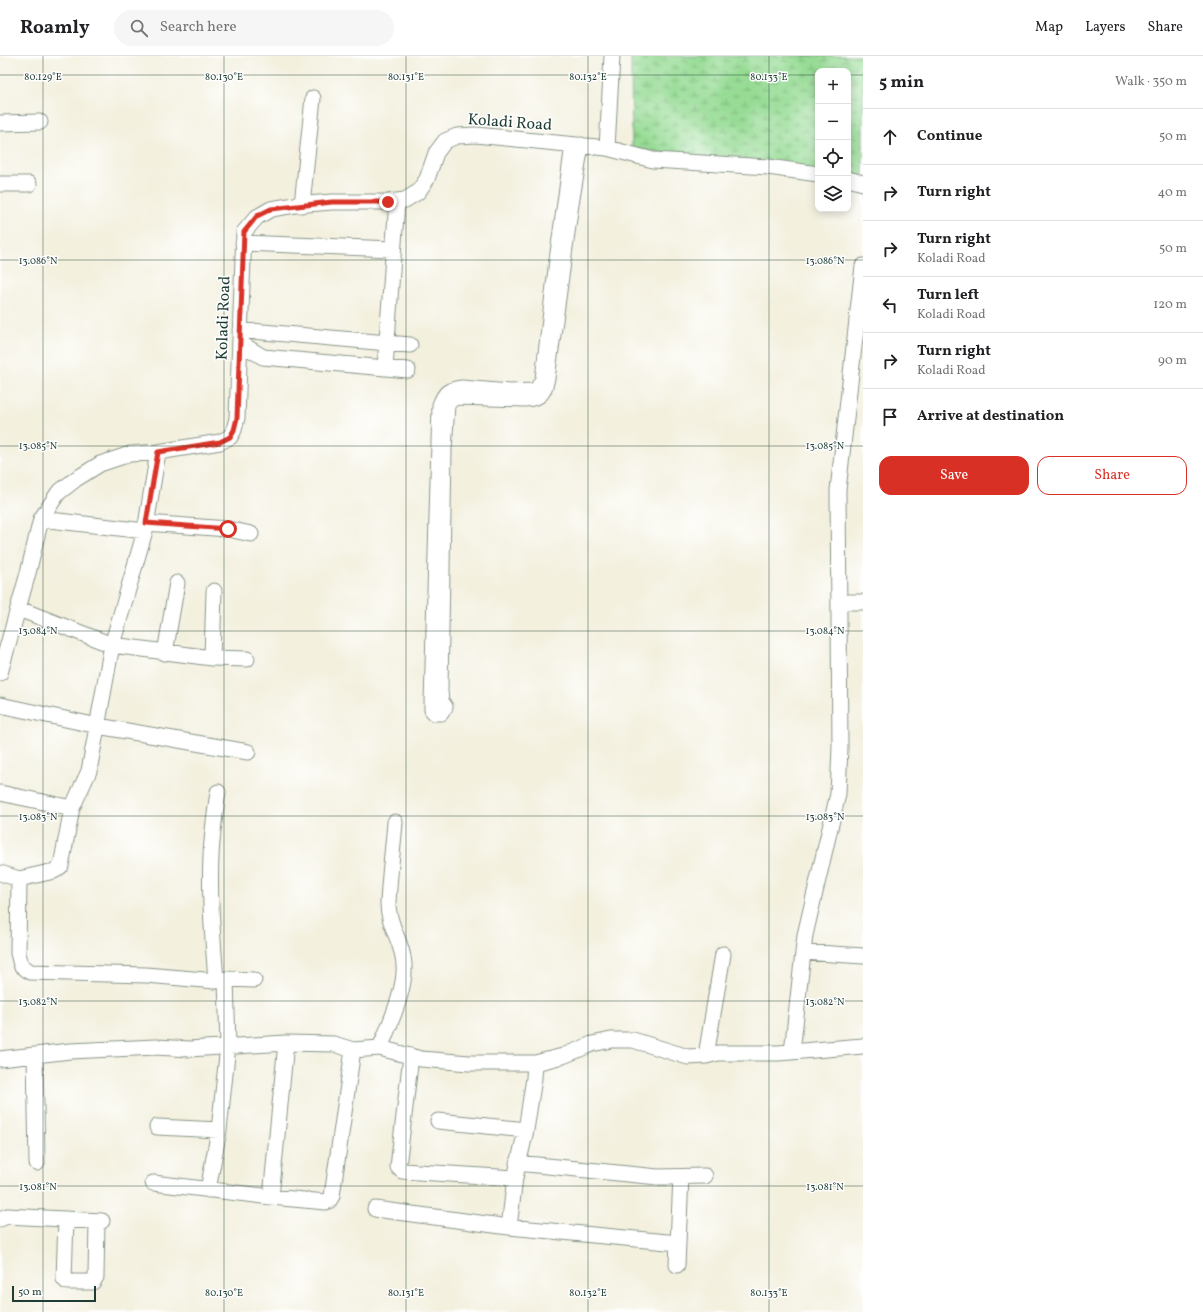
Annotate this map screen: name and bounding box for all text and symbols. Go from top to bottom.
search box [114,10,394,46]
text: Roamly [20,15,90,41]
icon: search [128,17,150,39]
text: Search here [160,17,237,38]
text: Map [1035,18,1063,37]
text: Layers [1085,18,1125,37]
text: Share [1147,18,1183,37]
map controls [815,68,851,212]
button: + [815,68,851,104]
text: 80.129°E [24,70,62,84]
text: 80.130°E [205,70,243,84]
text: 80.131°E [388,70,424,84]
text: 80.132°E [569,70,607,84]
text: 80.133°E [750,70,788,84]
text: 5 min [879,71,924,94]
text: Walk · 350 m [1115,73,1187,91]
button: − [815,104,851,140]
street label: Koladi Road [467,109,553,137]
icon: ahead [879,126,901,148]
text: Continue [917,126,982,147]
text: 50 m [1159,128,1187,146]
button: locate [815,140,851,176]
button: layers [815,176,851,212]
icon: right [879,182,901,204]
text: Turn right [917,182,991,203]
text: 40 m [1158,184,1187,202]
route end [379,193,397,211]
text: Turn right [917,229,991,250]
icon: right [879,238,901,260]
text: 50 m [1159,240,1187,258]
text: Koladi Road [917,250,986,268]
text: 13.086°N [19,254,58,268]
text: 13.086°N [806,254,845,268]
street label: Koladi Road [212,275,236,361]
text: Turn left [917,285,979,306]
icon: left [879,294,901,316]
text: 120 m [1153,296,1187,314]
text: Koladi Road [917,306,986,324]
text: Turn right [917,341,991,362]
icon: right [879,350,901,372]
text: 90 m [1158,352,1187,370]
text: Koladi Road [917,362,986,380]
icon: arrive [879,406,901,428]
text: Arrive at destination [917,406,1064,427]
text: 13.085°N [19,439,58,453]
text: 13.085°N [806,439,845,453]
button: Save [879,456,1029,495]
button: Share [1037,456,1187,495]
route start [219,520,237,538]
text: 13.084°N [19,624,58,638]
text: 13.084°N [806,624,845,638]
text: 13.083°N [19,810,58,824]
text: 13.083°N [806,810,845,824]
text: 13.082°N [19,995,58,1009]
text: 13.082°N [806,995,845,1009]
text: 13.081°N [19,1180,57,1194]
text: 13.081°N [806,1180,844,1194]
scale bar [12,1284,96,1303]
text: 50 m [18,1285,42,1300]
text: 80.130°E [205,1286,243,1300]
text: 80.131°E [388,1286,424,1300]
text: 80.132°E [569,1286,607,1300]
text: 80.133°E [750,1286,788,1300]

